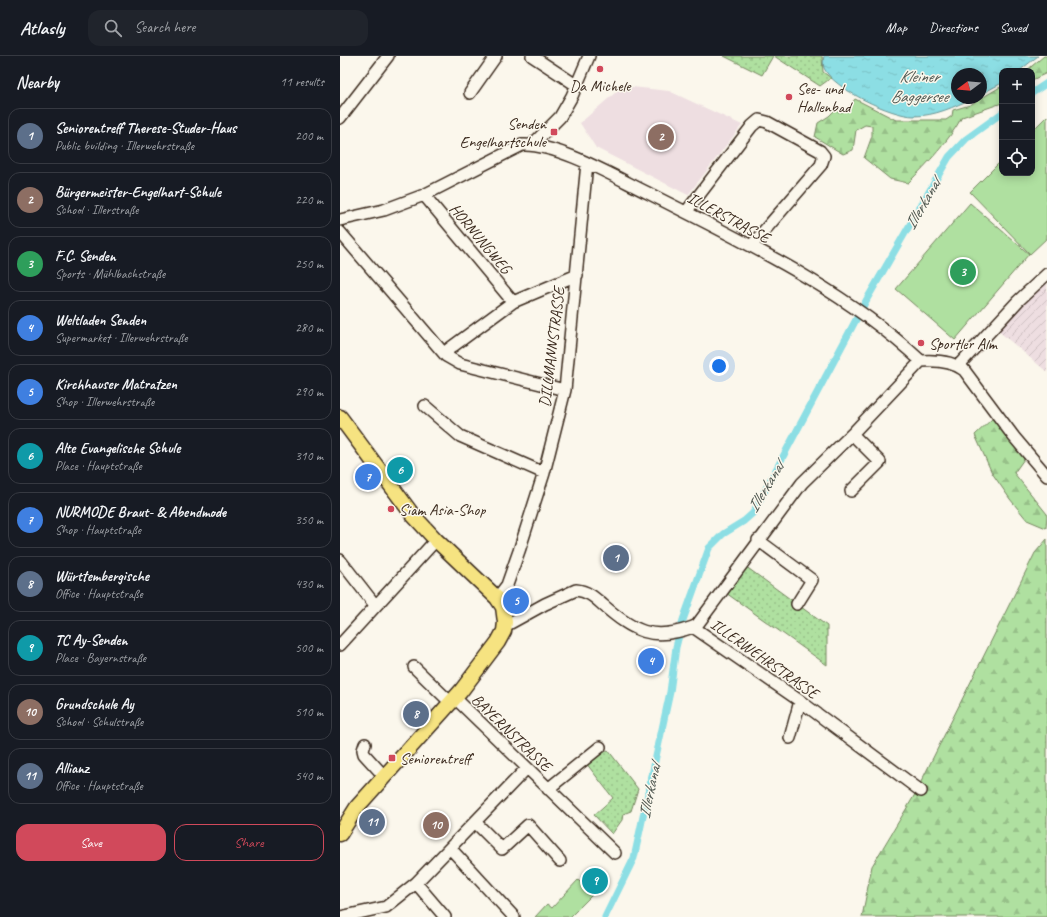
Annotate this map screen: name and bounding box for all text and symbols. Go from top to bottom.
search box [88,10,368,46]
text: Atlasly [20,16,64,40]
icon: search [102,17,124,39]
text: Search here [134,18,195,37]
text: Map [886,19,907,36]
text: Directions [929,19,978,36]
text: Saved [1000,19,1027,36]
marker: Da Michele [595,64,605,74]
water label: Kleiner Baggersee [891,66,950,107]
north arrow [951,68,987,104]
map controls [999,68,1035,176]
button: + [999,68,1035,104]
text: Nearby [16,72,59,93]
text: 11 results [280,74,324,90]
place label: Da Michele [570,76,632,96]
place label: See- und Hallenbad [797,79,853,117]
marker: See- und Hallenbad [784,92,794,102]
button: − [999,104,1035,140]
place label: Senden Engelhartschule [460,114,548,152]
text: Seniorentreff Therese-Studer-Haus [55,119,236,138]
pin: 2 [648,122,674,152]
marker: Senden Engelhartschule [549,127,559,137]
text: 1 [27,128,33,144]
text: 200 m [295,128,323,144]
text: Public building · Illerwehrstraße [55,138,194,154]
button: locate [999,140,1035,176]
water label: Illerkanal [900,170,948,233]
text: Bürgermeister-Engelhart-Schule [55,183,221,202]
street label: ILLERSTRASSE [684,188,775,249]
text: 2 [27,192,33,208]
text: 220 m [295,192,323,208]
street label: HORNUNGWEG [445,199,517,280]
text: School · Illerstraße [55,202,138,218]
text: F.C. Senden [55,247,116,266]
text: 3 [27,256,33,272]
text: 250 m [295,256,323,272]
pin: 3 [950,257,976,287]
text: Sports · Mühlbachstraße [55,266,165,282]
street label: DILLMANNSTRASSE [535,284,570,408]
text: Weltladen Senden [55,311,146,330]
text: 4 [27,320,33,336]
text: 280 m [295,320,323,336]
text: Supermarket · Illerwehrstraße [55,330,187,346]
place label: Sportler Alm [929,334,999,354]
marker: Sportler Alm [916,338,926,348]
your location [709,356,729,376]
text: Kirchhauser Matratzen [55,375,177,394]
text: 5 [27,384,33,400]
text: 290 m [295,384,323,400]
text: Shop · Illerwehrstraße [55,394,154,410]
text: Alte Evangelische Schule [55,439,180,458]
text: 6 [27,448,33,464]
text: 310 m [295,448,323,464]
water label: Illerkanal [742,453,792,516]
pin: 6 [387,455,413,485]
text: Place · Hauptstraße [55,458,142,474]
pin: 7 [355,462,381,492]
place label: Siam Asia-Shop [399,500,486,520]
text: NURMODE Braut- & Abendmode [55,503,226,522]
marker: Siam Asia-Shop [386,504,396,514]
text: 7 [27,512,33,528]
text: 350 m [295,512,323,528]
text: Shop · Hauptstraße [55,522,141,538]
pin: 1 [603,543,629,573]
text: Württembergische [55,567,149,586]
text: 8 [27,576,33,592]
text: 430 m [295,576,323,592]
text: Office · Hauptstraße [55,586,143,602]
pin: 5 [503,586,529,616]
street label: ILLERWEHRSTRASSE [707,614,824,705]
text: TC Ay-Senden [55,631,127,650]
text: 9 [27,640,33,656]
text: 500 m [295,640,323,656]
pin: 4 [638,646,664,676]
text: Place · Bayernstraße [55,650,146,666]
street label: BAYERNSTRASSE [467,690,557,778]
text: Grundschule Ay [55,695,134,714]
pin: 8 [403,699,429,729]
text: 10 [24,704,36,720]
text: 510 m [295,704,323,720]
text: School · Schulstraße [55,714,143,730]
place label: Seniorentreff [400,749,475,769]
marker: Seniorentreff [387,753,397,763]
water label: Illerkanal [633,756,667,820]
text: Allianz [55,759,89,778]
text: 11 [24,768,36,784]
text: 540 m [295,768,323,784]
text: Office · Hauptstraße [55,778,143,794]
pin: 11 [359,807,385,837]
pin: 10 [423,810,449,840]
button: Save [16,824,166,861]
button: Share [174,824,324,861]
pin: 9 [582,866,608,896]

